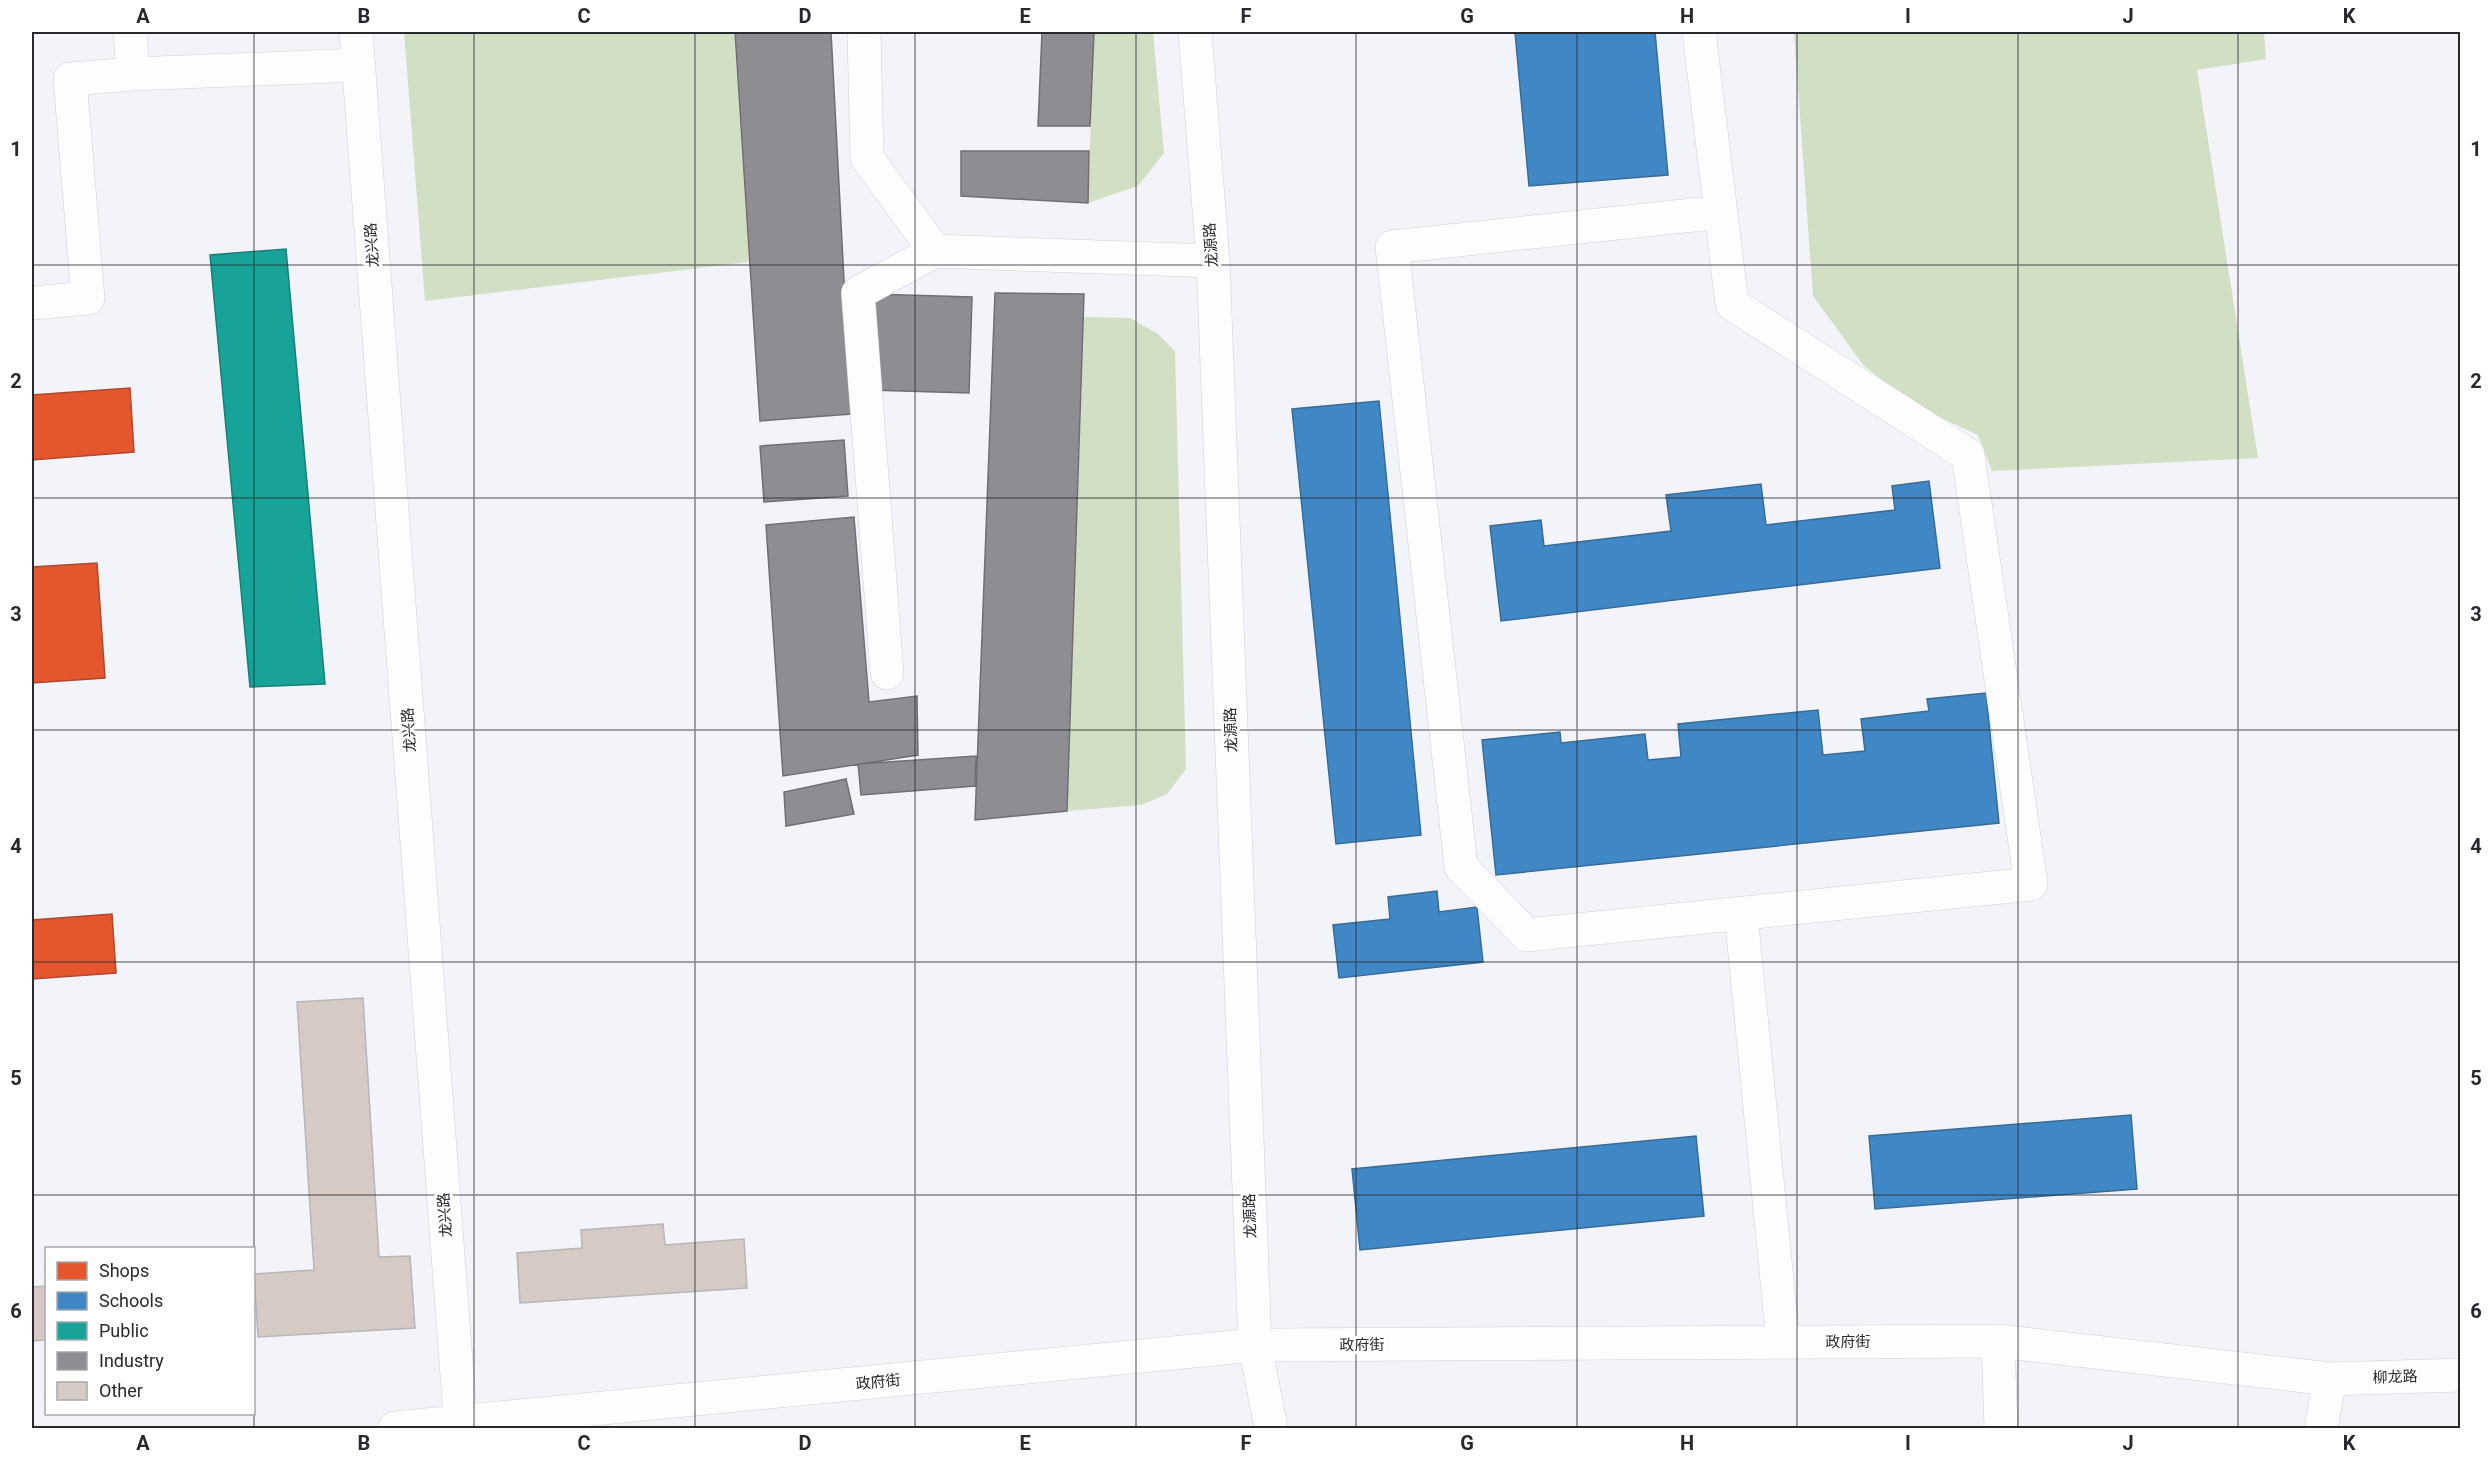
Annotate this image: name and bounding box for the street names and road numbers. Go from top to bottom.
street label: 龙兴路 [361,222,383,268]
street label: 龙源路 [1200,222,1222,268]
street label: 龙兴路 [398,707,420,753]
street label: 龙源路 [1221,707,1241,753]
street label: 龙兴路 [434,1192,456,1238]
street label: 龙源路 [1240,1193,1260,1239]
street label: 政府街 [1825,1333,1871,1351]
street label: 政府街 [1339,1336,1385,1354]
street label: 柳龙路 [2372,1367,2418,1387]
street label: 政府街 [855,1371,901,1393]

